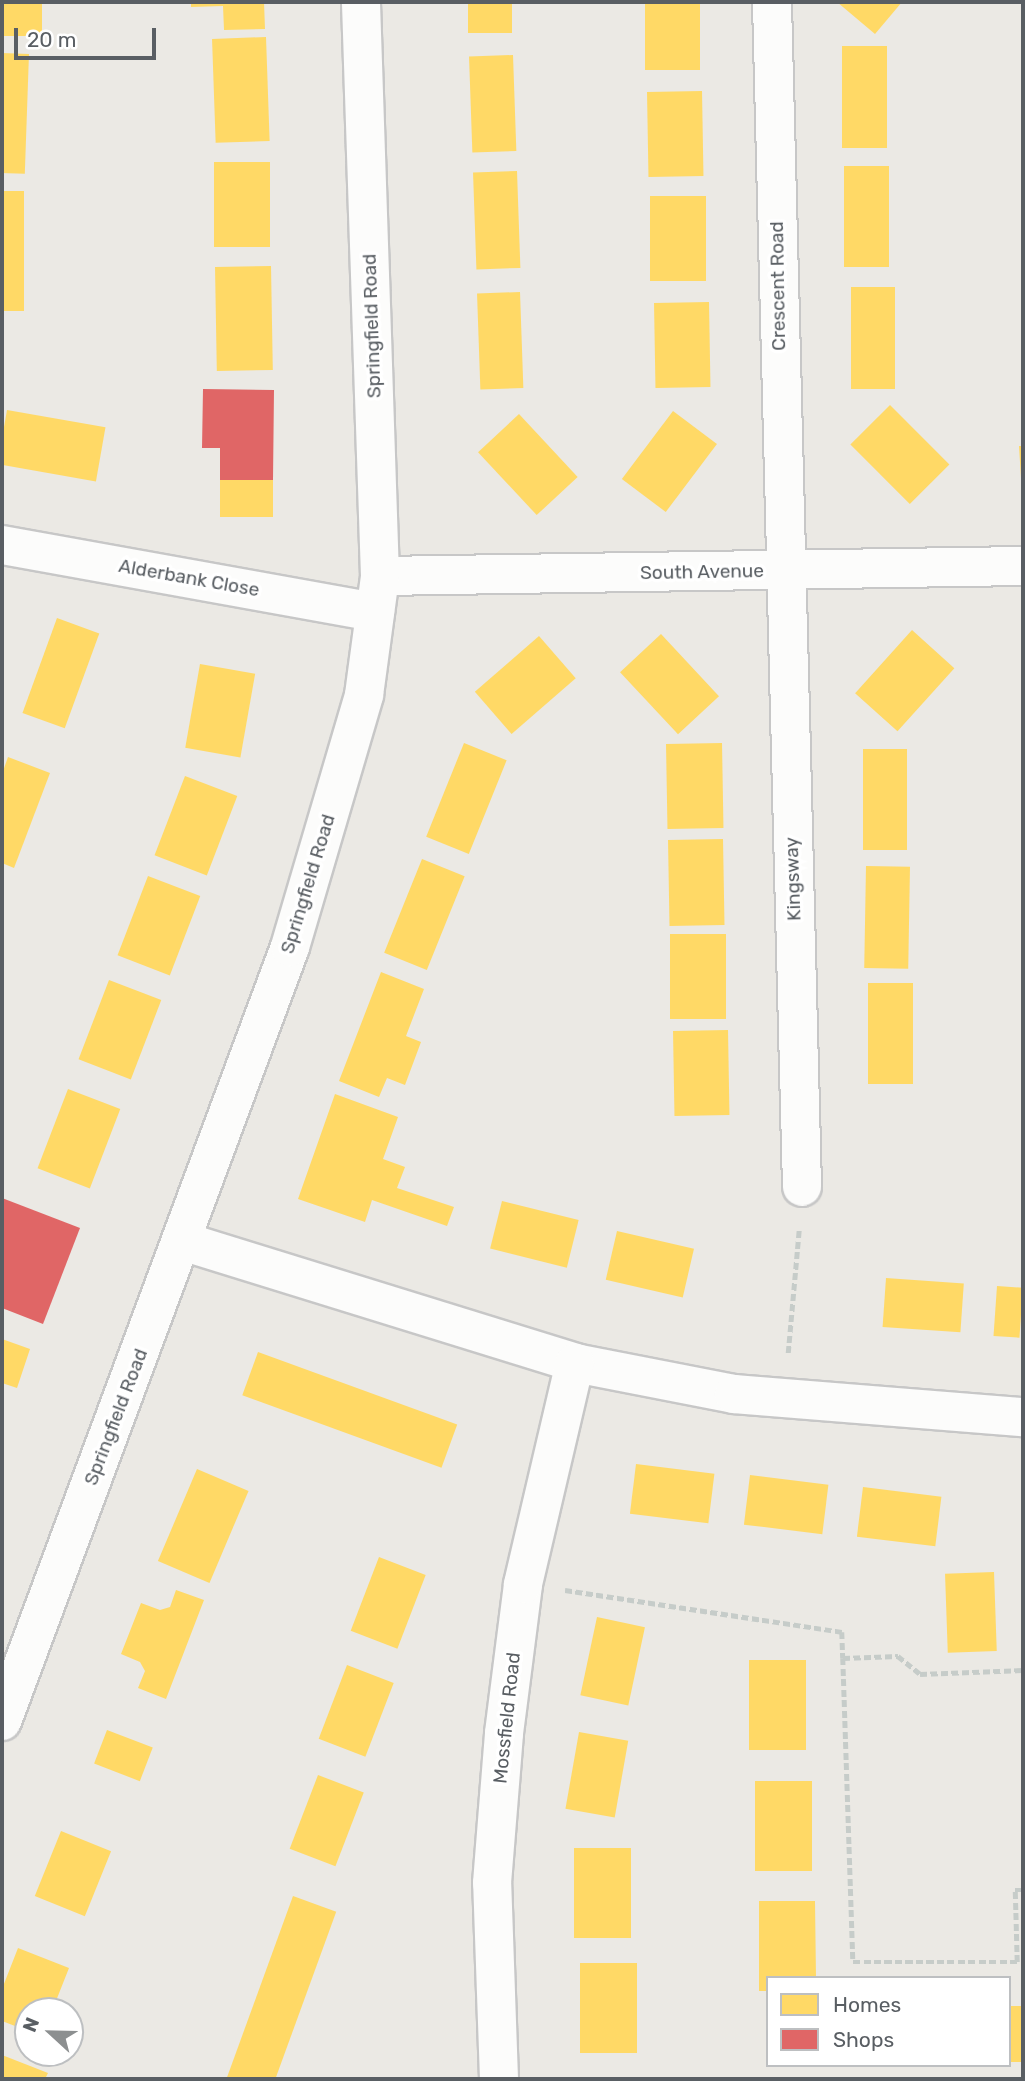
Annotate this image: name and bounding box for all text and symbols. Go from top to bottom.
scale bar [18,14,159,58]
text: 20 m [27,27,76,52]
street label: Crescent Road [765,221,791,351]
street label: Springfield Road [358,253,386,399]
street label: Alderbank Close [117,554,261,602]
street label: South Avenue [640,560,764,584]
street label: Springfield Road [276,812,340,956]
street label: Kingsway [780,837,806,921]
street label: Springfield Road [79,1345,153,1489]
street label: Mossfield Road [489,1651,525,1785]
legend [766,1976,1011,2067]
text: Homes [833,1992,901,2017]
north arrow [14,1997,84,2067]
text: N [18,2014,44,2035]
text: Shops [833,2027,894,2052]

